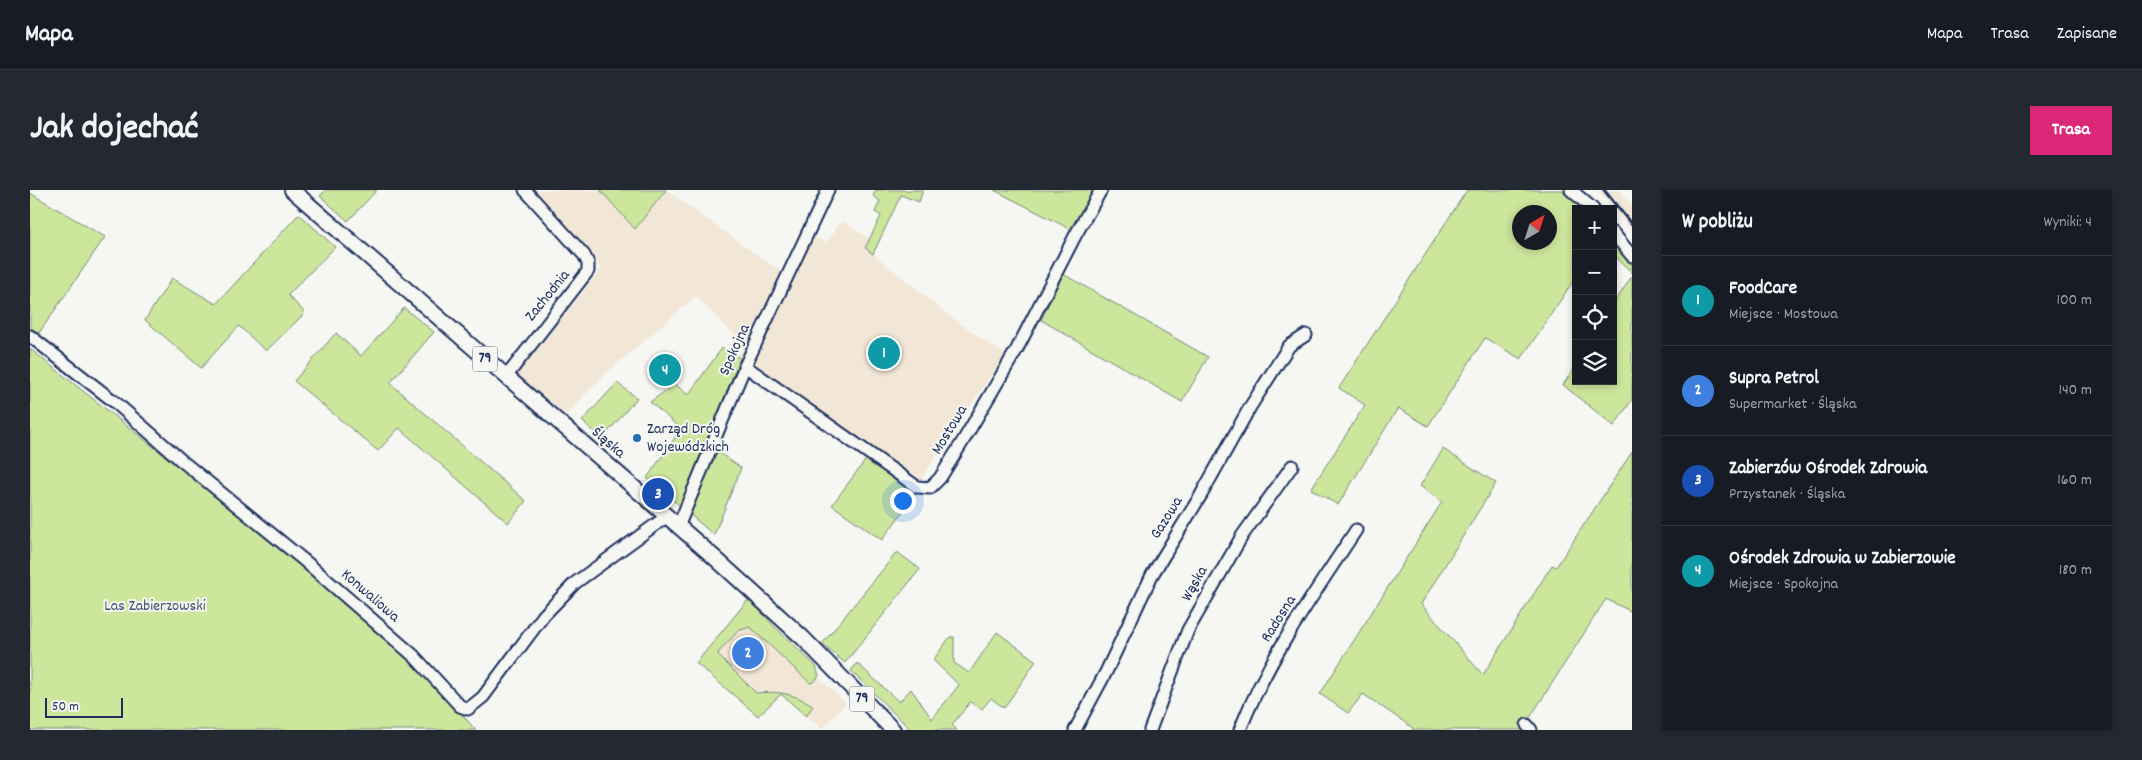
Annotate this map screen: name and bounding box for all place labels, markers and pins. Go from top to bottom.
pin: 1 [868,334,900,372]
pin: 4 [649,351,681,389]
place label: Zarząd Dróg Wojewódzkich [647,418,729,459]
marker: Zarząd Dróg Wojewódzkich [631,432,643,444]
pin: 3 [642,475,674,513]
pin: 2 [732,634,764,672]

